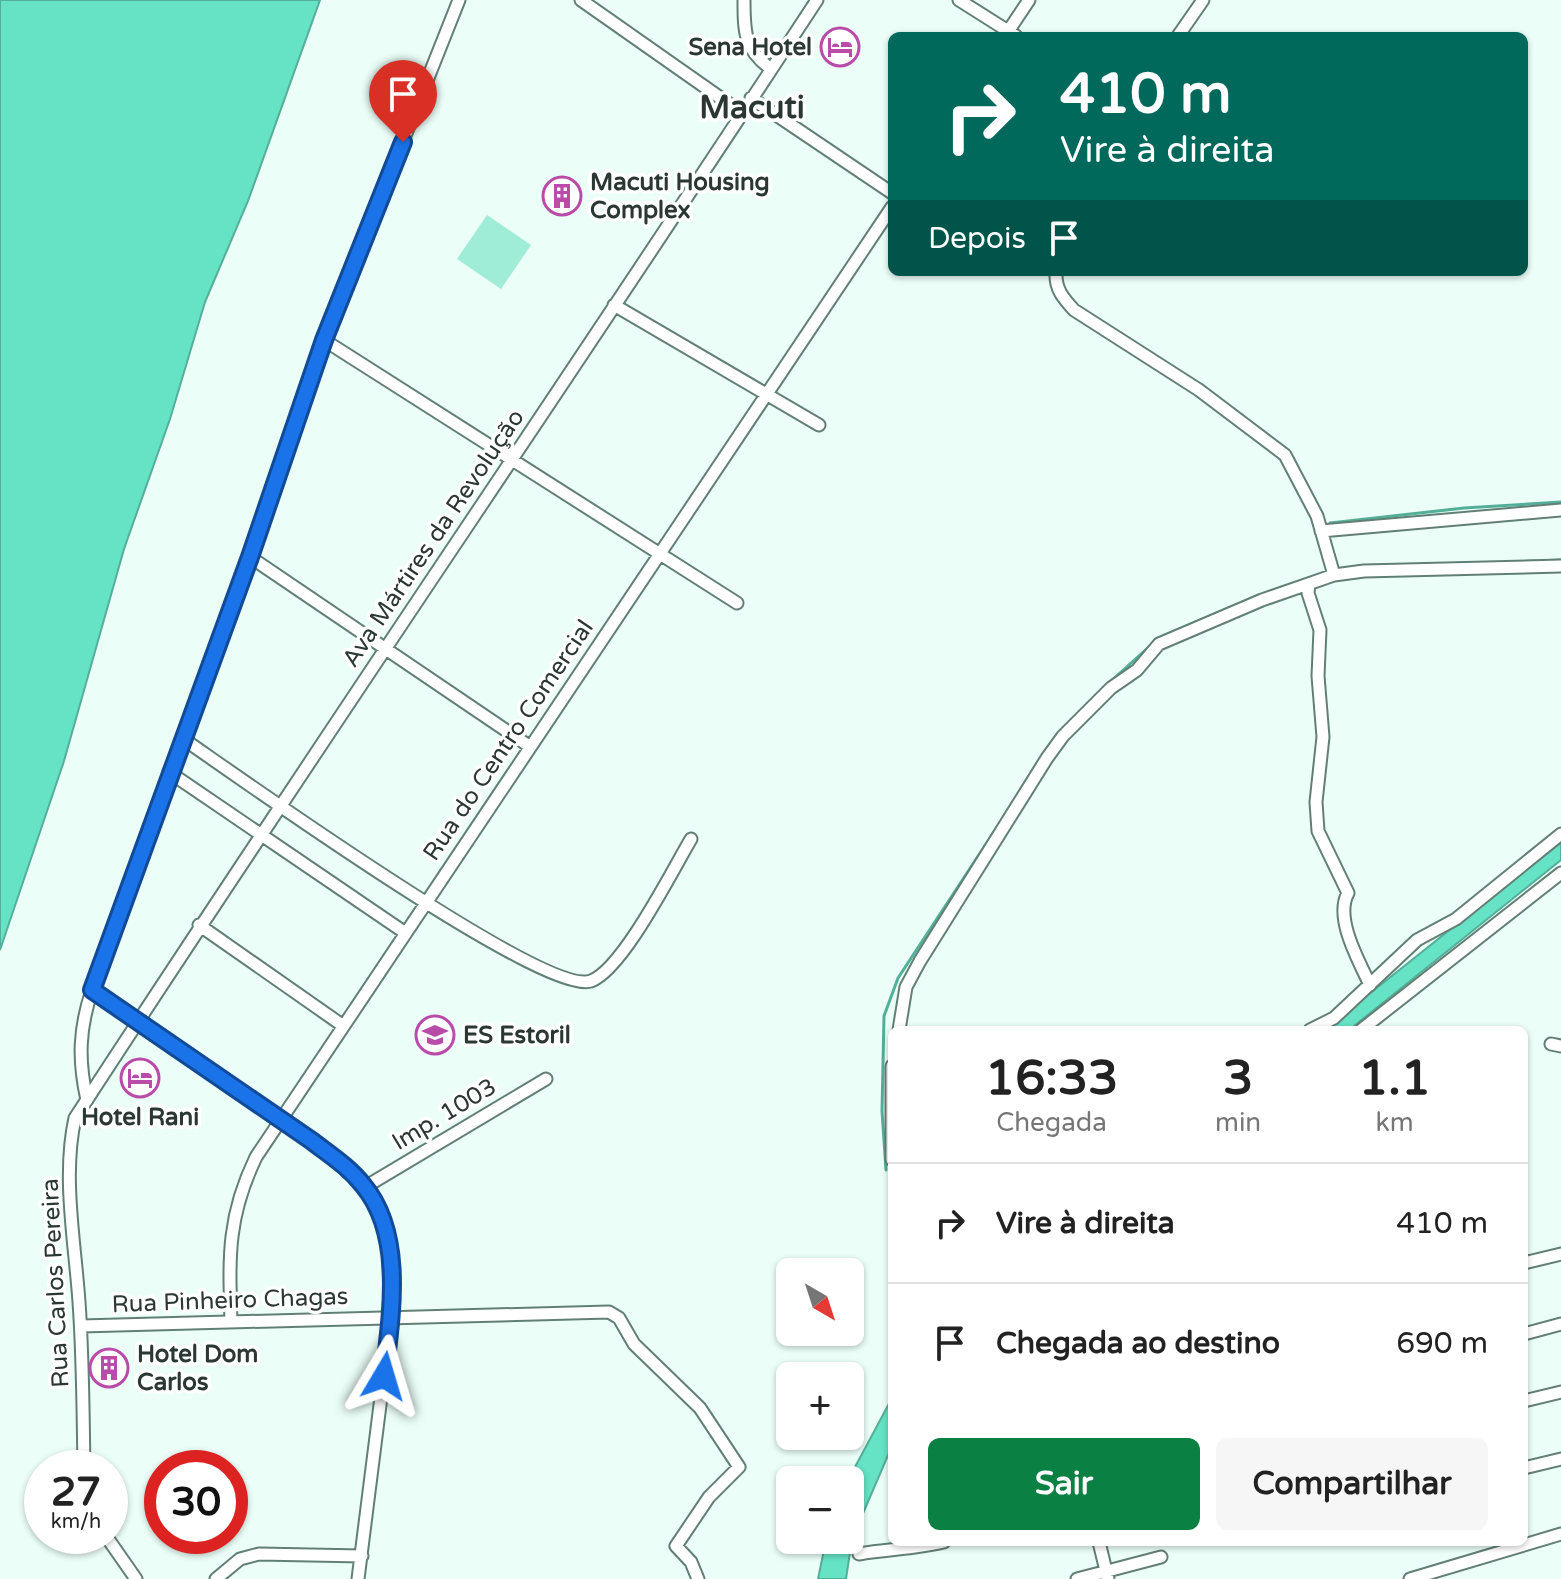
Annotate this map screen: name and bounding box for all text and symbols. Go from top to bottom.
hotel icon: Sena Hotel [819,26,861,68]
place label: Sena Hotel [688,33,812,62]
pin [369,60,437,142]
text: 410 m [1060,61,1231,128]
icon: right [928,64,1032,168]
icon: arrive [381,72,425,116]
district label: Macuti [699,89,805,127]
text: Vire à direita [1060,129,1274,172]
place label: Macuti Housing Complex [590,168,770,225]
building icon: Macuti Housing Complex [541,175,583,217]
icon: arrive [1042,216,1086,260]
text: Depois [928,220,1026,257]
street label: Ava Mártires da Revolução [336,404,531,673]
street label: Rua do Centro Comercial [417,614,600,866]
school or university icon: ES Estoril [414,1014,456,1056]
place label: ES Estoril [463,1021,571,1050]
text: 16:33 [985,1050,1118,1108]
text: 3 [1223,1050,1253,1108]
text: 1.1 [1358,1050,1431,1108]
hotel icon: Hotel Rani [119,1057,161,1099]
street label: Imp. 1003 [387,1072,502,1157]
place label: Hotel Rani [81,1103,199,1132]
text: Chegada [996,1107,1107,1138]
text: min [1215,1107,1261,1138]
text: km [1376,1107,1414,1138]
street label: Rua Carlos Pereira [36,1178,75,1388]
icon: right [928,1201,972,1245]
text: Vire à direita [996,1205,1175,1242]
text: 410 m [1396,1205,1488,1242]
north arrow [776,1258,864,1346]
map controls [776,1258,864,1554]
street label: Rua Pinheiro Chagas [111,1282,349,1319]
icon: arrive [928,1321,972,1365]
text: Chegada ao destino [996,1325,1280,1362]
text: 690 m [1396,1325,1488,1362]
position arrow [342,1334,426,1418]
place label: Hotel Dom Carlos [137,1340,258,1397]
building icon: Hotel Dom Carlos [88,1347,130,1389]
button: + [776,1362,864,1450]
button: Sair [928,1438,1200,1530]
button: Compartilhar [1216,1438,1488,1530]
speed limit sign: 30 [144,1450,248,1554]
button: − [776,1466,864,1554]
text: 27 [51,1468,101,1516]
text: km/h [51,1510,101,1534]

